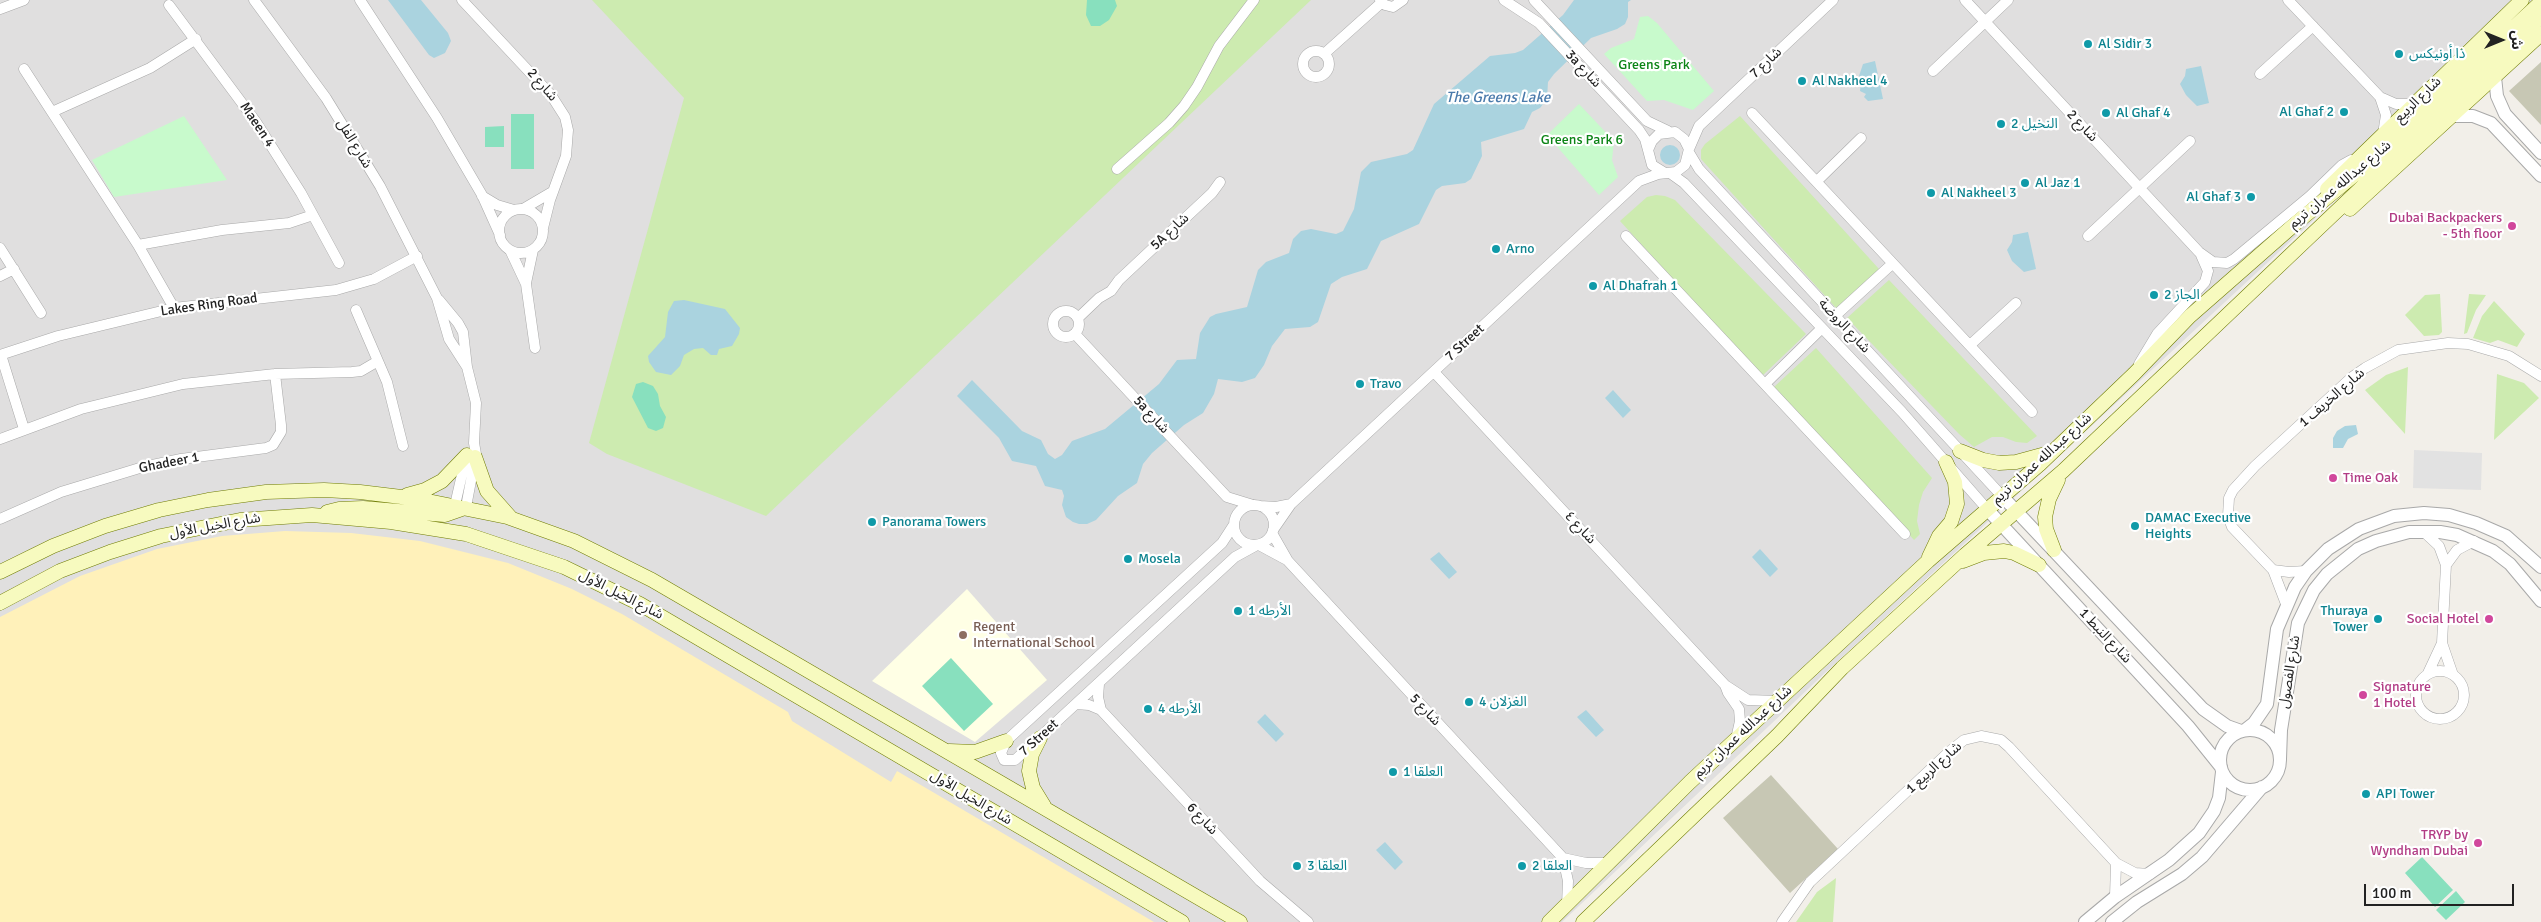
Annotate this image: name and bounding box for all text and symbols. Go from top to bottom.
north arrow [2476,15,2526,65]
text: ش [2508,30,2525,50]
place label: Al Sidir 3 [2098,36,2152,52]
marker: Al Sidir 3 [2082,38,2094,50]
street label: شارع 7 [1746,44,1786,82]
place label: ذا أونيكس [2409,46,2466,62]
street label: 3a شارع [1562,47,1604,91]
marker: ذا أونيكس [2393,48,2405,60]
park label: Greens Park [1618,57,1690,73]
street label: شارع 2 [523,65,561,105]
place label: Al Nakheel 4 [1812,73,1888,89]
street label: شارع الربيع [2391,74,2445,126]
marker: Al Nakheel 4 [1796,75,1808,87]
water label: The Greens Lake [1446,89,1550,107]
street label: Maeen 4 [236,99,278,151]
place label: Al Ghaf 2 [2279,104,2334,120]
place label: Al Ghaf 4 [2116,105,2171,121]
street label: شارع 2 [2063,106,2101,146]
marker: Al Ghaf 2 [2338,106,2350,118]
marker: Al Ghaf 4 [2100,107,2112,119]
street label: شارع الفل [333,116,375,172]
place label: النخيل 2 [2011,116,2058,132]
marker: النخيل 2 [1995,118,2007,130]
park label: Greens Park 6 [1541,132,1623,148]
street label: شارع عبدالله عمران تريم [2285,137,2395,233]
place label: Al Jaz 1 [2035,175,2081,191]
marker: Al Jaz 1 [2019,177,2031,189]
place label: Al Nakheel 3 [1941,185,2017,201]
marker: Al Nakheel 3 [1925,187,1937,199]
place label: Al Ghaf 3 [2186,189,2241,205]
marker: Al Ghaf 3 [2245,191,2257,203]
street label: 5A شارع [1147,210,1193,254]
place label: Dubai Backpackers - 5th floor [2389,210,2502,242]
marker: Dubai Backpackers - 5th floor [2506,220,2518,232]
place label: Arno [1506,241,1535,257]
marker: Arno [1490,243,1502,255]
place label: Al Dhafrah 1 [1603,278,1678,294]
marker: Al Dhafrah 1 [1587,280,1599,292]
place label: الجاز 2 [2164,287,2200,303]
marker: الجاز 2 [2148,289,2160,301]
street label: Lakes Ring Road [160,290,258,320]
street label: شارع الروضة [1814,295,1874,357]
street label: 7 Street [1442,321,1488,365]
street label: شارع الخريف 1 [2296,365,2368,431]
place label: Travo [1370,376,1402,392]
marker: Travo [1354,378,1366,390]
street label: 5a شارع [1130,393,1172,437]
street label: شارع عبدالله عمران تريم [1989,410,2095,508]
street label: Ghadeer 1 [138,449,200,477]
place label: Time Oak [2343,470,2398,486]
marker: Time Oak [2327,472,2339,484]
street label: شارع ٤ [1561,508,1599,548]
street label: شارع الخيل الأول [168,510,262,542]
place label: DAMAC Executive Heights [2145,510,2251,542]
place label: Panorama Towers [882,514,986,530]
marker: Panorama Towers [866,516,878,528]
marker: DAMAC Executive Heights [2129,520,2141,532]
place label: Mosela [1138,551,1181,567]
marker: Mosela [1122,553,1134,565]
street label: شارع الخيل الأول [576,567,666,623]
place label: الأرطه 1 [1248,603,1291,619]
place label: Thuraya Tower [2320,603,2368,636]
marker: الأرطه 1 [1232,605,1244,617]
street label: شارع النبط 1 [2075,605,2135,667]
place label: Social Hotel [2407,611,2479,627]
marker: Thuraya Tower [2372,613,2384,625]
marker: Social Hotel [2483,613,2495,625]
place label: Regent International School [973,619,1095,652]
marker: Regent International School [957,629,969,641]
street label: شارع الفصول [2276,634,2304,710]
place label: Signature 1 Hotel [2373,679,2431,712]
street label: شارع عبدالله عمران تريم [1690,682,1796,782]
marker: Signature 1 Hotel [2357,689,2369,701]
street label: شارع 5 [1406,690,1444,730]
place label: الغزلان 4 [1479,694,1527,710]
marker: الغزلان 4 [1463,696,1475,708]
place label: الأرطه 4 [1158,701,1201,717]
marker: الأرطه 4 [1142,703,1154,715]
street label: 7 Street [1016,716,1062,760]
street label: شارع الربيع 1 [1903,738,1965,798]
place label: العلقا 1 [1403,764,1443,780]
marker: العلقا 1 [1387,766,1399,778]
street label: شارع الخيل الأول [927,767,1015,829]
place label: API Tower [2376,786,2435,802]
marker: API Tower [2360,788,2372,800]
street label: شارع 6 [1183,799,1221,839]
place label: TRYP by Wyndham Dubai [2371,827,2468,860]
marker: TRYP by Wyndham Dubai [2472,837,2484,849]
place label: العلقا 3 [1307,858,1347,874]
place label: العلقا 2 [1532,858,1572,874]
marker: العلقا 3 [1291,860,1303,872]
marker: العلقا 2 [1516,860,1528,872]
scale bar [2366,874,2516,906]
text: 100 m [2372,884,2412,902]

